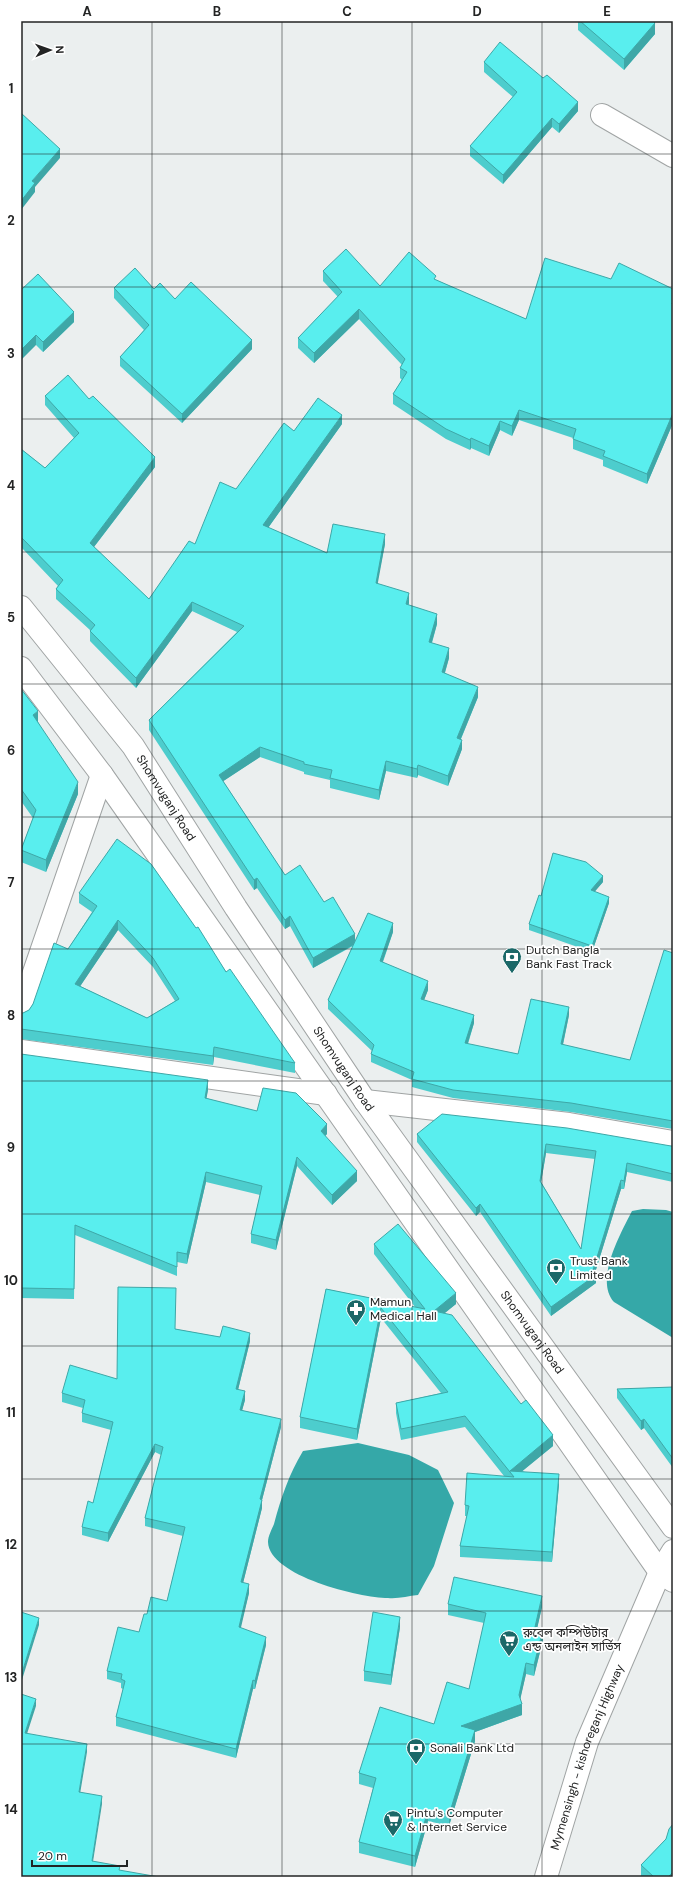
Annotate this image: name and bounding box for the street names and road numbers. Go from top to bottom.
street label: Shomvuganj Road [133,752,199,844]
street label: Shomvuganj Road [309,1023,378,1115]
street label: Shomvuganj Road [497,1287,568,1377]
street label: Mymensingh - kishoreganj Highway [547,1661,628,1852]

